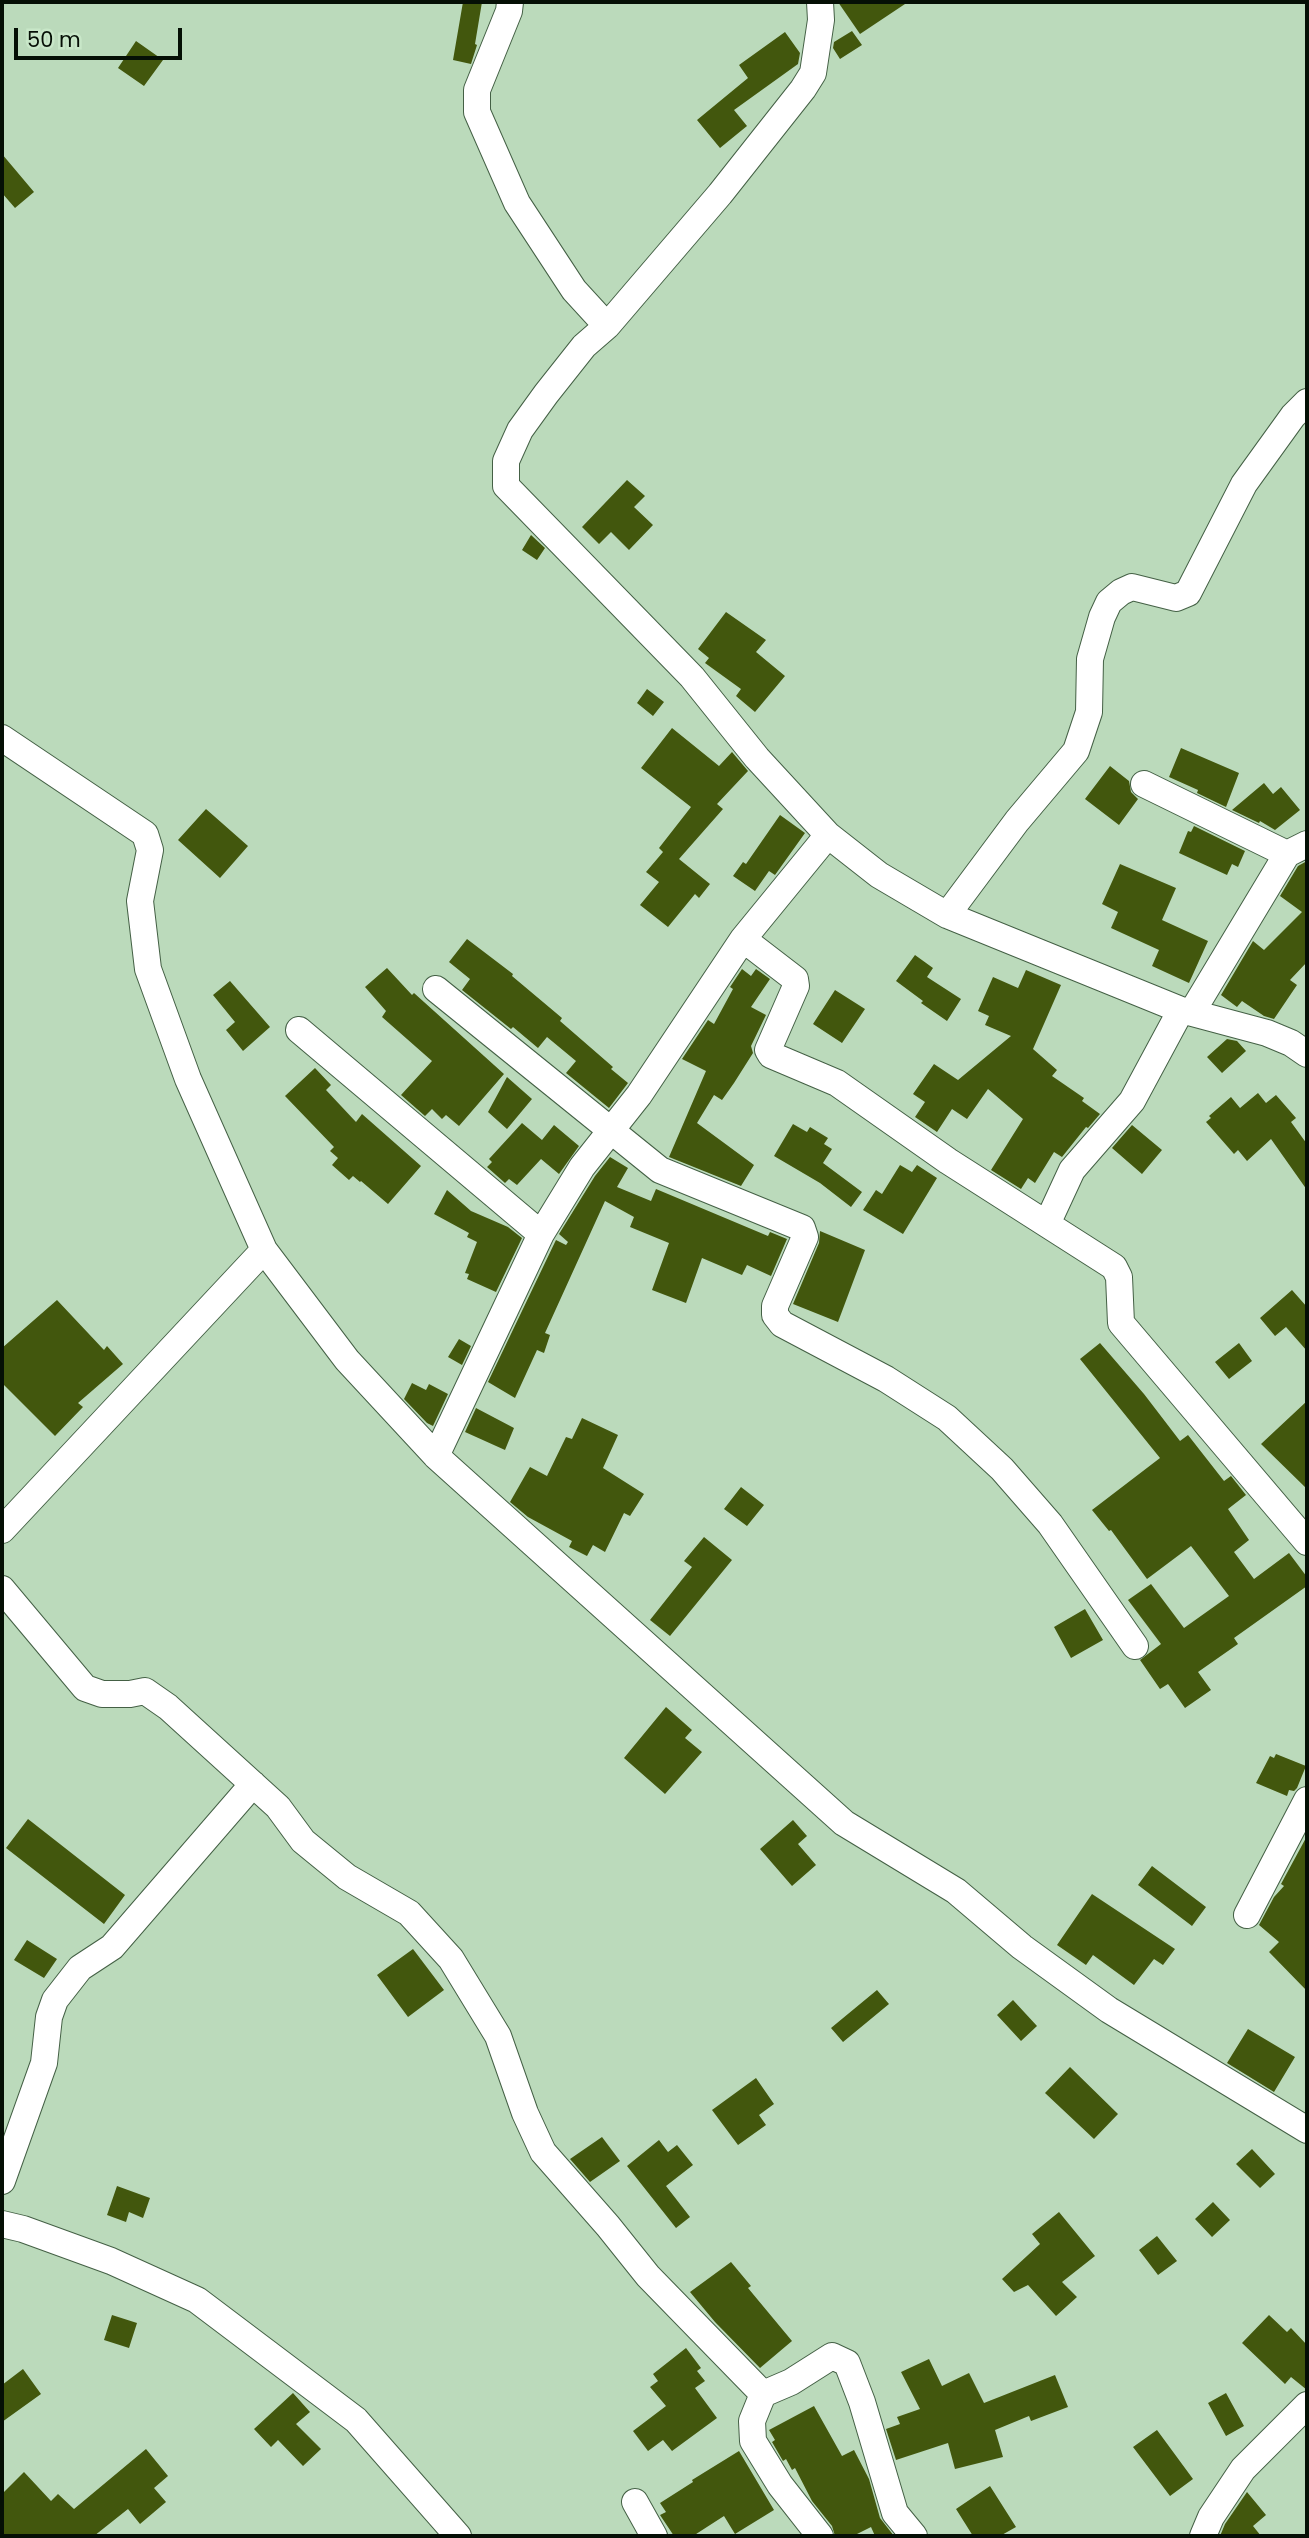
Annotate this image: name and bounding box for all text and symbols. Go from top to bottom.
scale bar [18,14,186,58]
text: 50 m [27,25,81,54]

